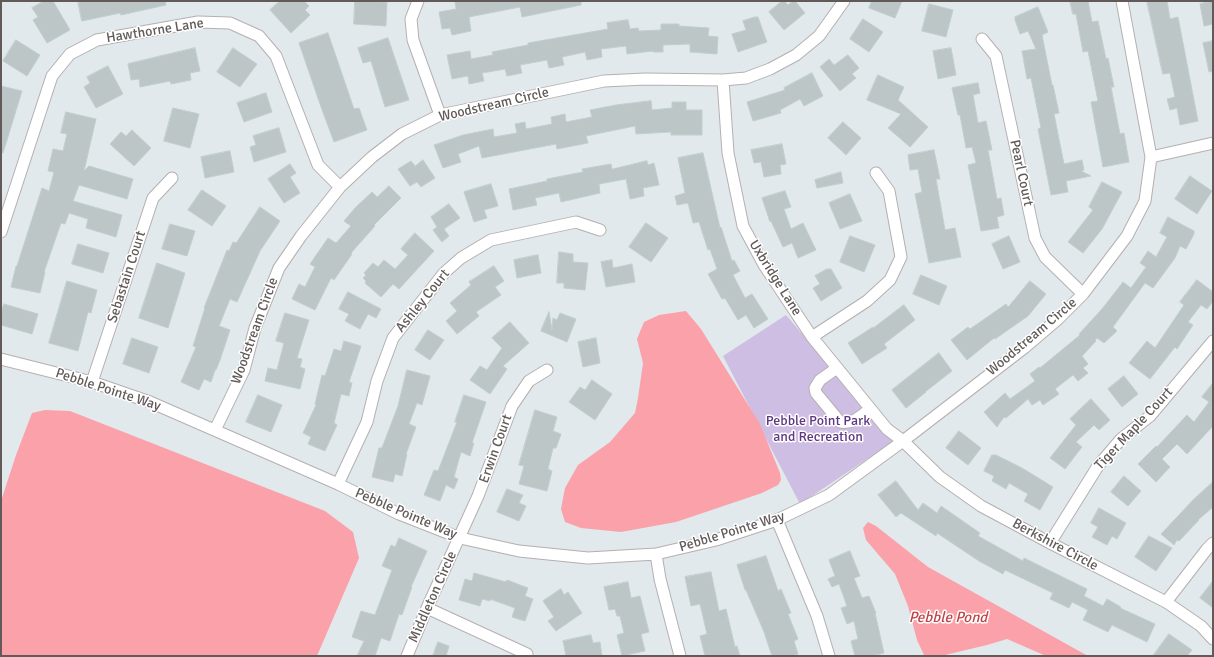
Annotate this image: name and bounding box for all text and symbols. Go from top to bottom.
street label: Hawthorne Lane [105,15,205,47]
street label: Woodstream Circle [437,84,551,126]
street label: Pearl Court [1006,138,1036,208]
street label: Sebastain Court [104,229,150,325]
street label: Uxbridge Lane [745,237,805,319]
street label: Ashley Court [392,266,454,336]
street label: Woodstream Circle [228,275,282,387]
street label: Woodstream Circle [984,294,1080,380]
street label: Pebble Pointe Way [53,365,163,415]
street label: Tiger Maple Court [1091,384,1177,474]
street label: Erwin Court [476,412,516,486]
park label: Pebble Point Park and Recreation [766,413,870,446]
street label: Pebble Pointe Way [352,485,460,543]
street label: Pebble Pointe Way [677,508,787,556]
street label: Berkshire Circle [1009,515,1101,575]
street label: Middleton Circle [405,549,461,645]
water label: Pebble Pond [909,609,987,627]

